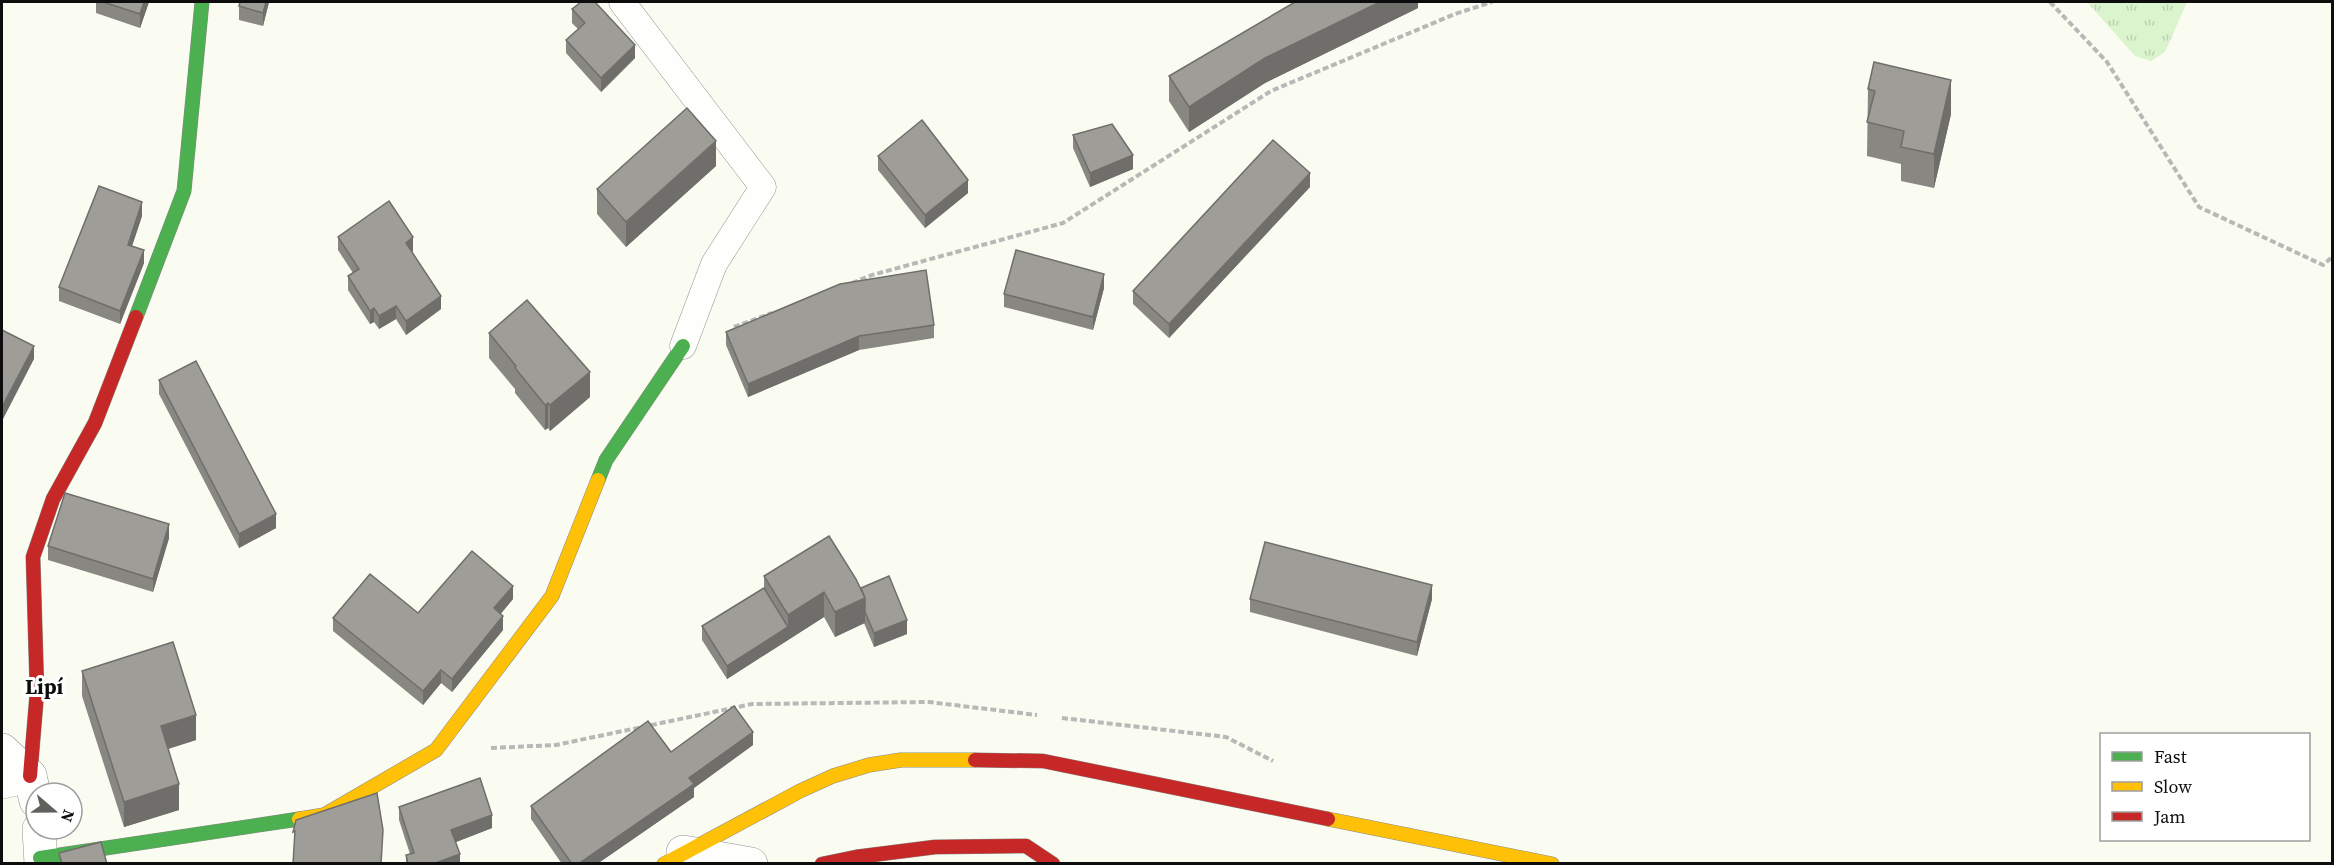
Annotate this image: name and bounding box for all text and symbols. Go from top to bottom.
district label: Lipí [25,672,63,701]
legend [2100,733,2310,841]
text: Fast [2154,744,2187,769]
text: Slow [2154,774,2192,799]
north arrow [24,781,84,841]
text: Jam [2153,804,2186,829]
text: N [56,807,80,826]

